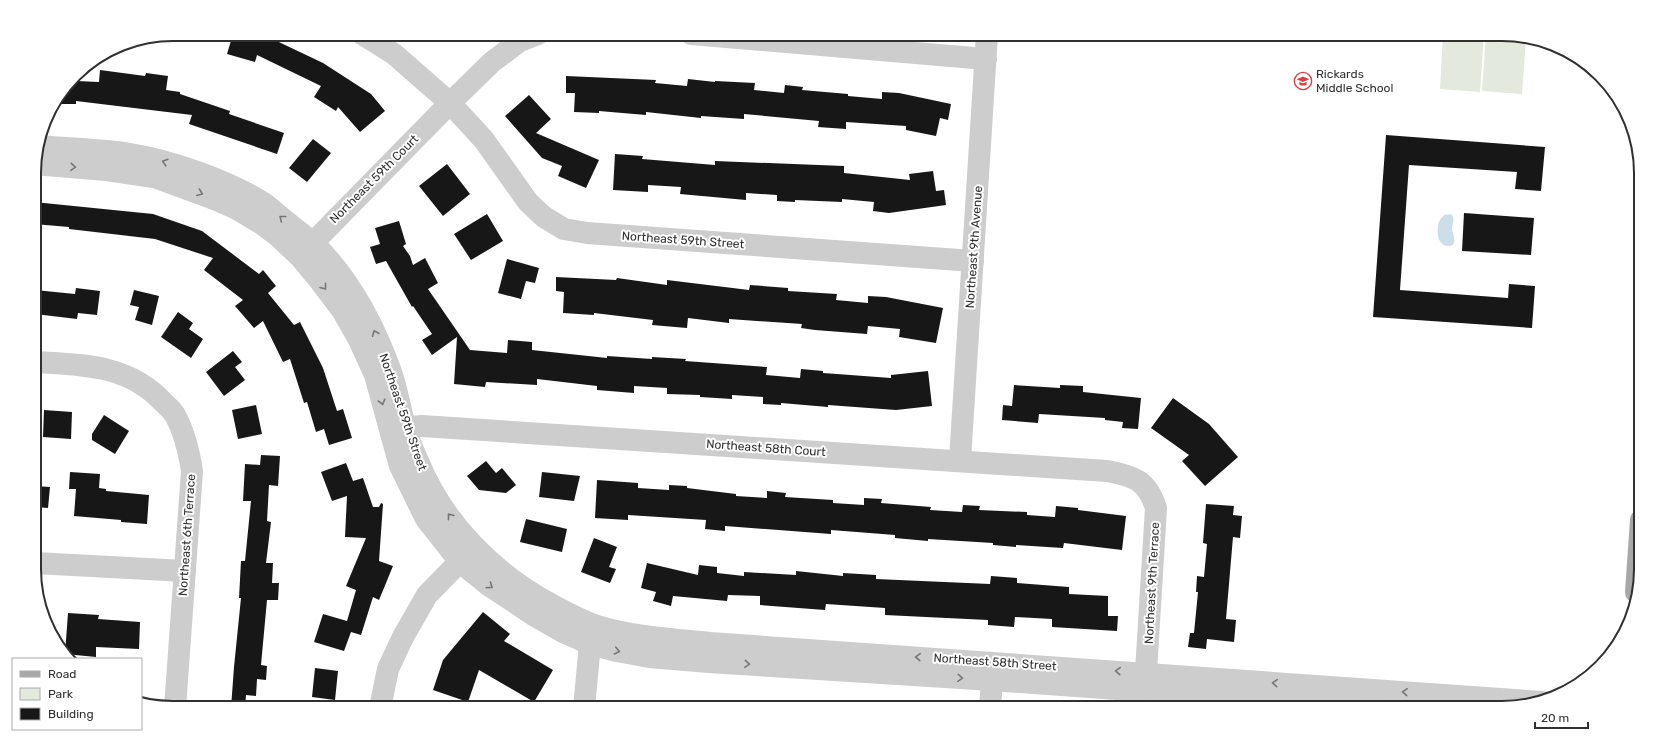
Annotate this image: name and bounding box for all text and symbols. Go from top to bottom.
place label: Rickards Middle School [1316,67,1393,95]
school or university icon: Rickards Middle School [1293,71,1313,91]
street label: Northeast 59th Court [327,132,421,226]
one-way arrow [162,158,169,167]
one-way arrow [70,163,76,172]
street label: Northeast 9th Avenue [963,185,985,309]
one-way arrow [196,188,203,196]
one-way arrow [279,216,286,223]
street label: Northeast 59th Street [621,229,745,251]
one-way arrow [320,282,327,289]
one-way arrow [371,329,379,336]
street label: Northeast 59th Street [376,352,430,473]
one-way arrow [377,398,386,405]
street label: Northeast 58th Court [706,437,827,459]
street label: Northeast 6th Terrace [176,473,198,596]
one-way arrow [448,514,455,521]
street label: Northeast 9th Terrace [1142,521,1162,644]
one-way arrow [486,581,493,588]
one-way arrow [614,646,621,655]
street label: Northeast 58th Street [933,651,1057,673]
one-way arrow [915,652,921,661]
legend [12,658,142,730]
one-way arrow [744,660,750,669]
text: Road [48,667,76,681]
one-way arrow [1115,667,1121,676]
one-way arrow [957,673,963,682]
one-way arrow [1272,678,1278,687]
text: Park [48,687,74,701]
one-way arrow [1402,687,1408,696]
scale bar [1535,704,1588,730]
text: Building [48,707,94,721]
text: 20 m [1541,711,1569,725]

